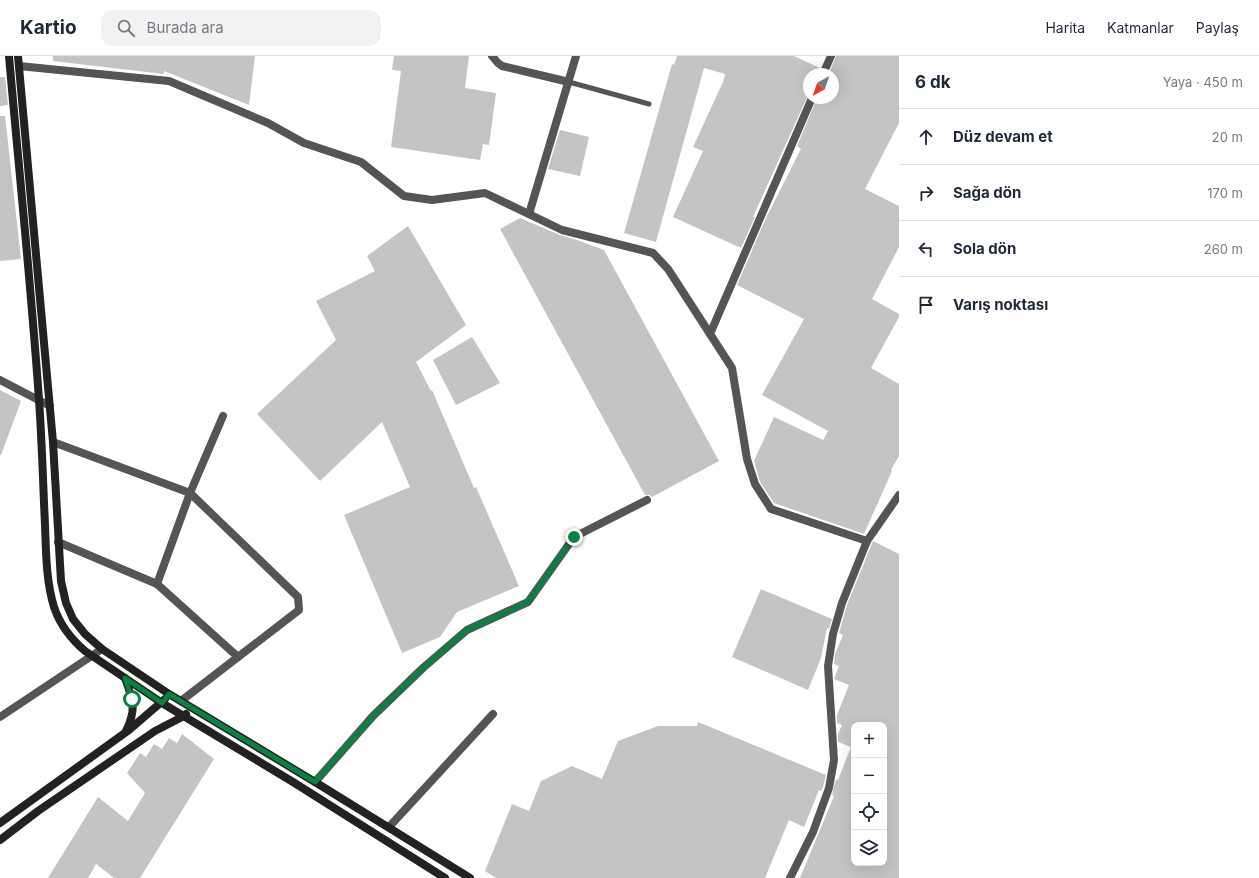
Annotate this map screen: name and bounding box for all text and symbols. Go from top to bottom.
search box [101,10,381,46]
text: Kartio [20,16,77,39]
icon: search [115,17,137,39]
text: Burada ara [147,18,224,37]
text: Harita [1045,19,1085,36]
text: Katmanlar [1107,19,1174,36]
text: Paylaş [1196,19,1239,36]
north arrow [803,68,839,104]
text: 6 dk [915,72,951,92]
text: Yaya · 450 m [1163,74,1243,90]
icon: ahead [915,126,937,148]
text: Düz devam et [953,127,1053,146]
text: 20 m [1212,129,1243,145]
icon: right [915,182,937,204]
text: Sağa dön [953,183,1021,202]
text: 170 m [1207,185,1243,201]
icon: left [915,238,937,260]
text: Sola dön [953,239,1016,258]
text: 260 m [1204,241,1243,257]
icon: arrive [915,294,937,316]
text: Varış noktası [953,295,1048,314]
route end [565,528,583,546]
route start [123,690,141,708]
map controls [851,722,887,866]
button: + [851,722,887,758]
button: − [851,758,887,794]
button: locate [851,794,887,830]
button: layers [851,830,887,866]

